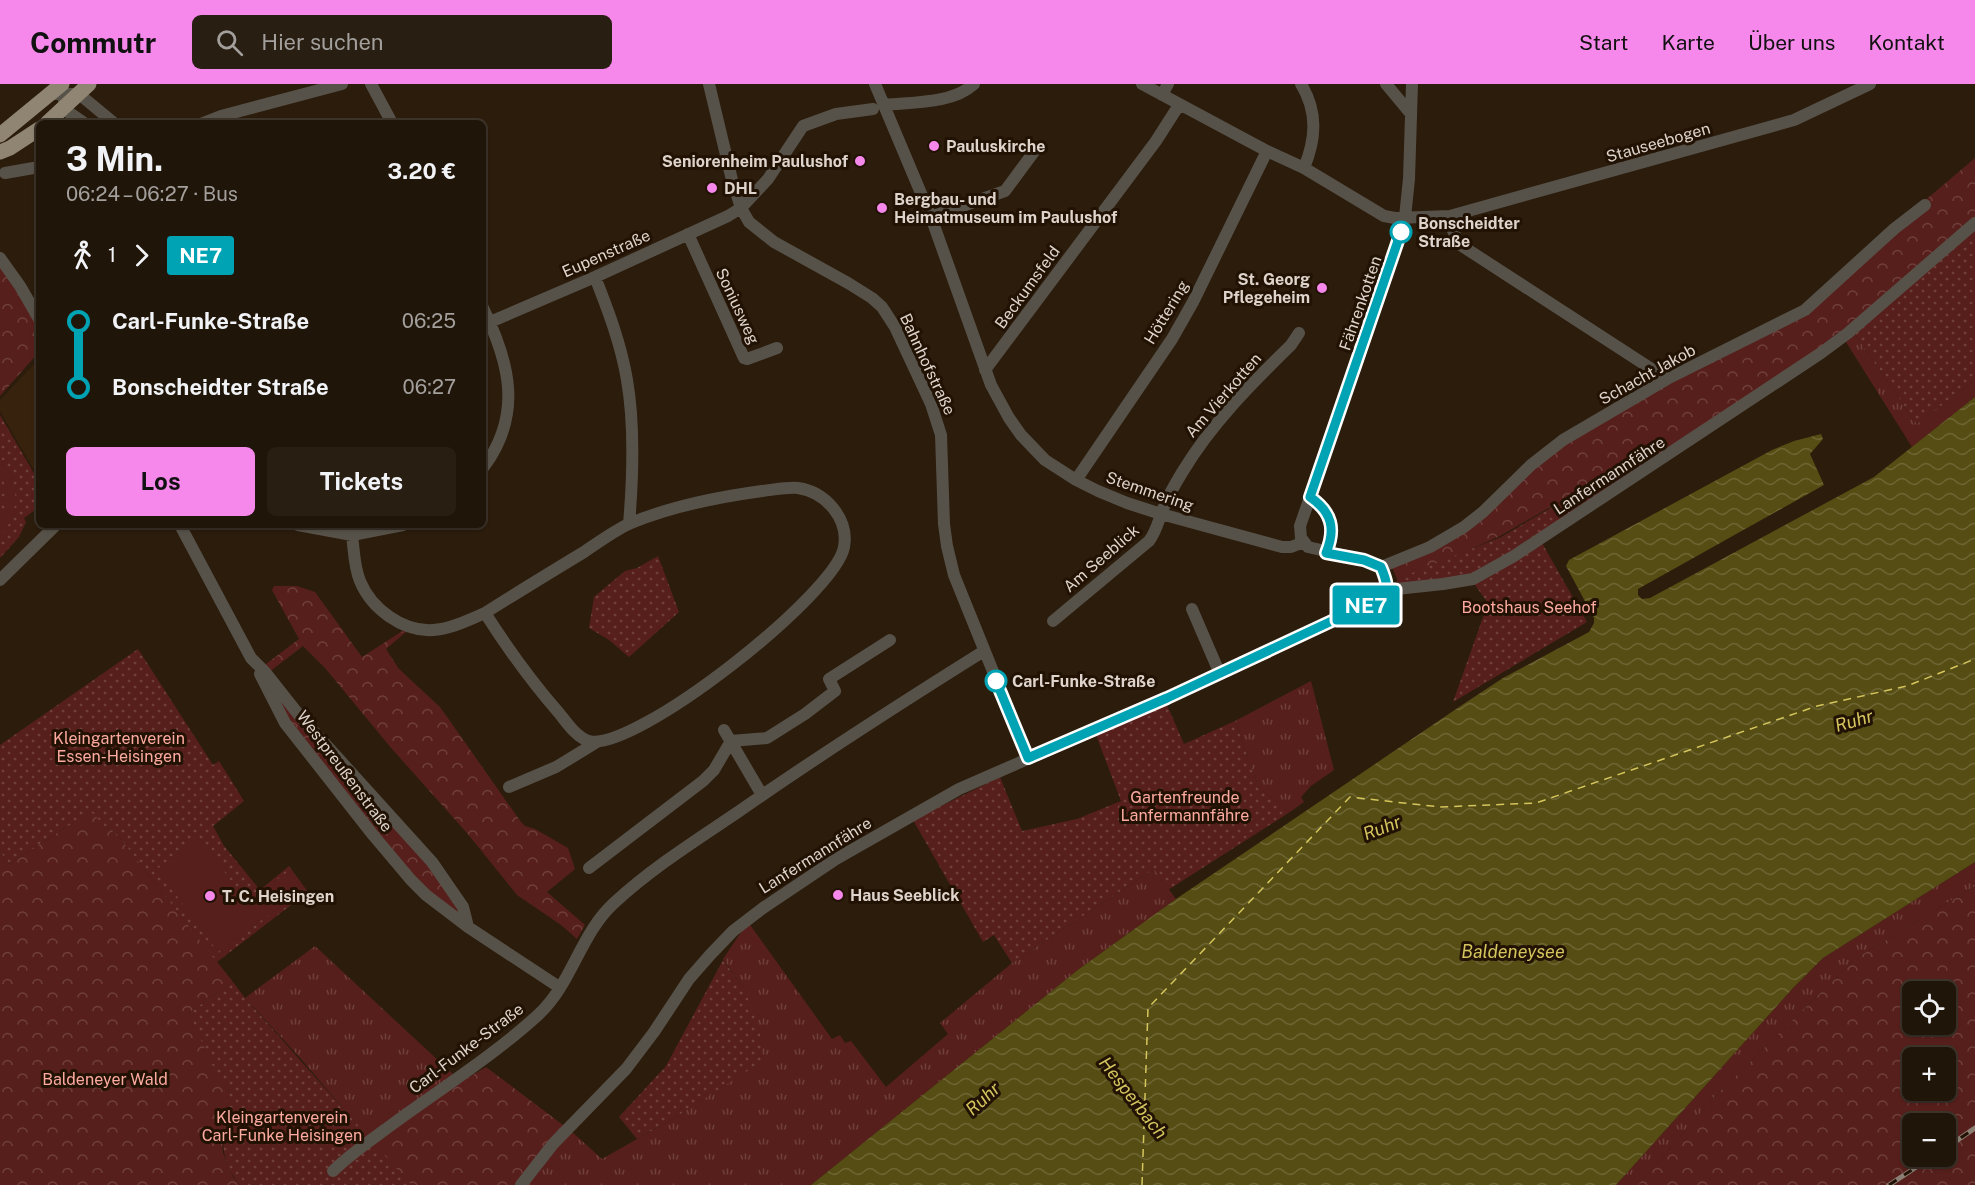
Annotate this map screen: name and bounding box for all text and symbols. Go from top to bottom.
search box [192,15,612,69]
text: Commutr [30,26,156,59]
icon: search [213,26,246,59]
text: Hier suchen [261,29,384,55]
text: Start [1579,30,1628,55]
text: Karte [1661,30,1715,55]
text: Über uns [1748,30,1835,55]
text: Kontakt [1868,30,1945,55]
street label: Stauseebogen [1604,119,1712,166]
place label: Pauluskirche [946,137,1046,156]
marker: Pauluskirche [927,139,941,153]
text: 3 Min. [66,140,163,178]
place label: Seniorenheim Paulushof [662,152,849,171]
marker: Seniorenheim Paulushof [853,154,867,168]
text: 3.20 € [388,158,456,184]
place label: DHL [724,179,757,198]
marker: DHL [705,181,719,195]
text: 06:24 – 06:27 · Bus [66,182,238,206]
place label: Bergbau- und Heimatmuseum im Paulushof [894,190,1118,227]
marker: Bergbau- und Heimatmuseum im Paulushof [875,201,889,215]
place label: Bonscheidter Straße [1418,214,1520,251]
marker: Bonscheidter Straße [1390,221,1412,243]
street label: Eupenstraße [559,226,653,281]
icon: walk [66,239,99,272]
icon: forward [125,239,158,272]
street label: Beckumsfeld [991,242,1064,332]
text: 1 [108,243,116,267]
text: NE7 [179,243,222,268]
street label: Fährenkotten [1335,253,1386,353]
street label: Soniusweg [712,265,763,347]
place label: St. Georg Pflegeheim [1223,270,1310,307]
street label: Höttering [1140,277,1193,348]
marker: St. Georg Pflegeheim [1315,281,1329,295]
text: Carl-Funke-Straße [112,308,309,334]
text: 06:25 [402,309,456,333]
street label: Bahnhofstraße [896,310,959,418]
street label: Schacht Jakob [1596,340,1699,409]
street label: Am Vierkotten [1182,349,1265,441]
text: Bonscheidter Straße [112,374,329,400]
text: 06:27 [403,375,456,399]
street label: Lanfermannfähre [1550,432,1668,518]
button: Los [66,447,255,516]
button: Tickets [267,447,456,516]
street label: Stemmering [1103,468,1196,515]
street label: Am Seeblick [1060,520,1143,596]
line badge: NE7 [1332,586,1400,624]
text: NE7 [1345,593,1387,618]
park label: Bootshaus Seehof [1461,598,1597,617]
marker: Carl-Funke-Straße [985,670,1007,692]
place label: Carl-Funke-Straße [1012,672,1155,691]
water label: Ruhr [1832,705,1876,736]
street label: Westpreußenstraße [293,707,396,836]
park label: Kleingartenverein Essen-Heisingen [53,729,185,766]
park label: Gartenfreunde Lanfermannfähre [1121,788,1249,825]
water label: Ruhr [1360,811,1404,844]
street label: Lanfermannfähre [756,813,875,898]
place label: Haus Seeblick [850,886,959,905]
place label: T. C. Heisingen [222,887,334,906]
marker: Haus Seeblick [831,888,845,902]
marker: T. C. Heisingen [203,889,217,903]
water label: Baldeneysee [1461,941,1565,962]
map controls [1902,981,1956,1167]
button: locate [1902,981,1956,1035]
street label: Carl-Funke-Straße [405,999,527,1098]
button: + [1902,1047,1956,1101]
water label: Hesperbach [1095,1053,1172,1143]
park label: Baldeneyer Wald [42,1070,168,1089]
water label: Ruhr [961,1078,1004,1119]
park label: Kleingartenverein Carl-Funke Heisingen [202,1108,362,1145]
button: − [1902,1113,1956,1167]

